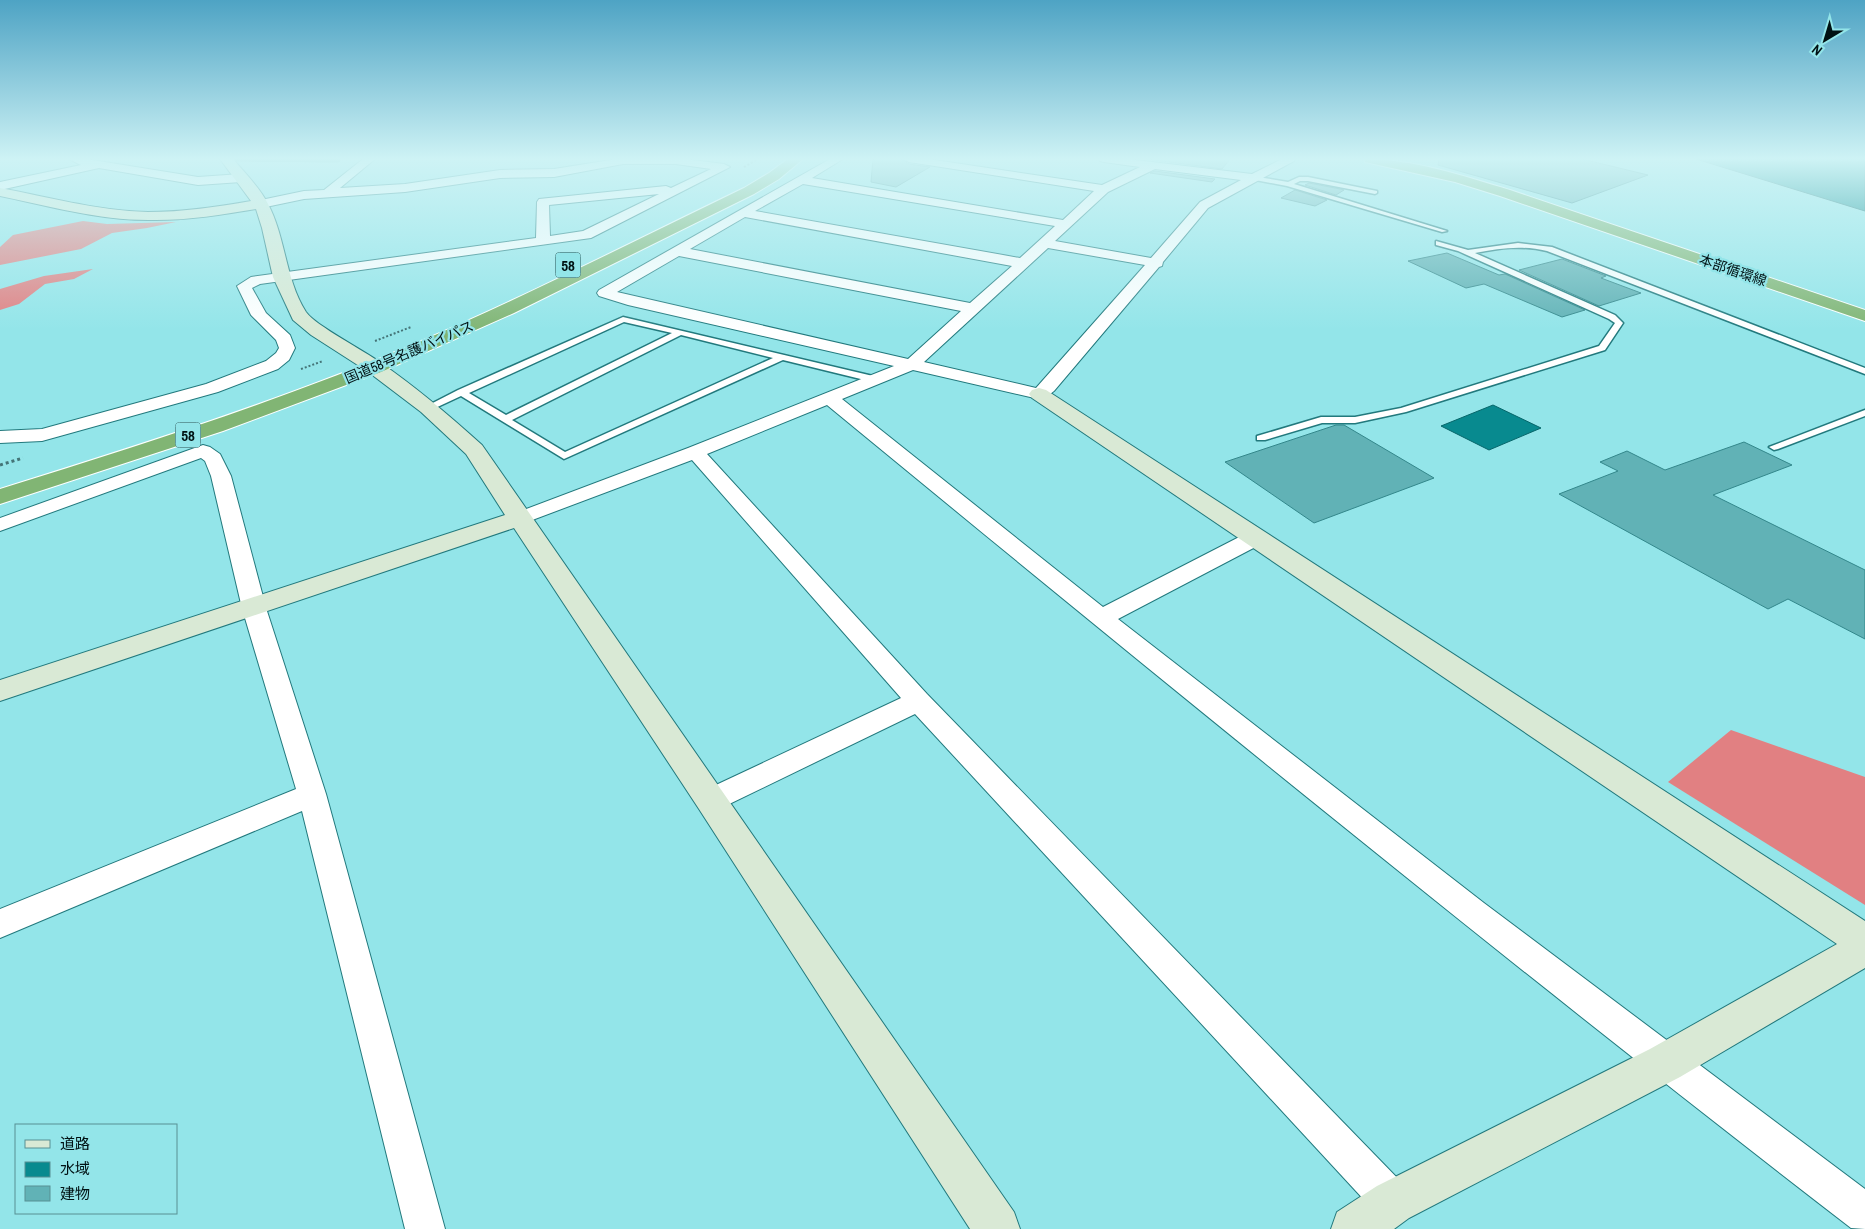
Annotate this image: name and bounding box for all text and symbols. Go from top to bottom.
north arrow [1800,15,1850,65]
text: N [1808,41,1826,60]
street label: 本部循環線 [1697,250,1769,290]
road number: 58 [556,252,580,278]
street label: 国道58号名護バイパス [342,317,476,387]
road number: 58 [176,422,200,448]
legend [15,1124,178,1214]
text: 道路 [60,1133,90,1154]
text: 水域 [60,1158,90,1179]
text: 建物 [60,1183,90,1204]

